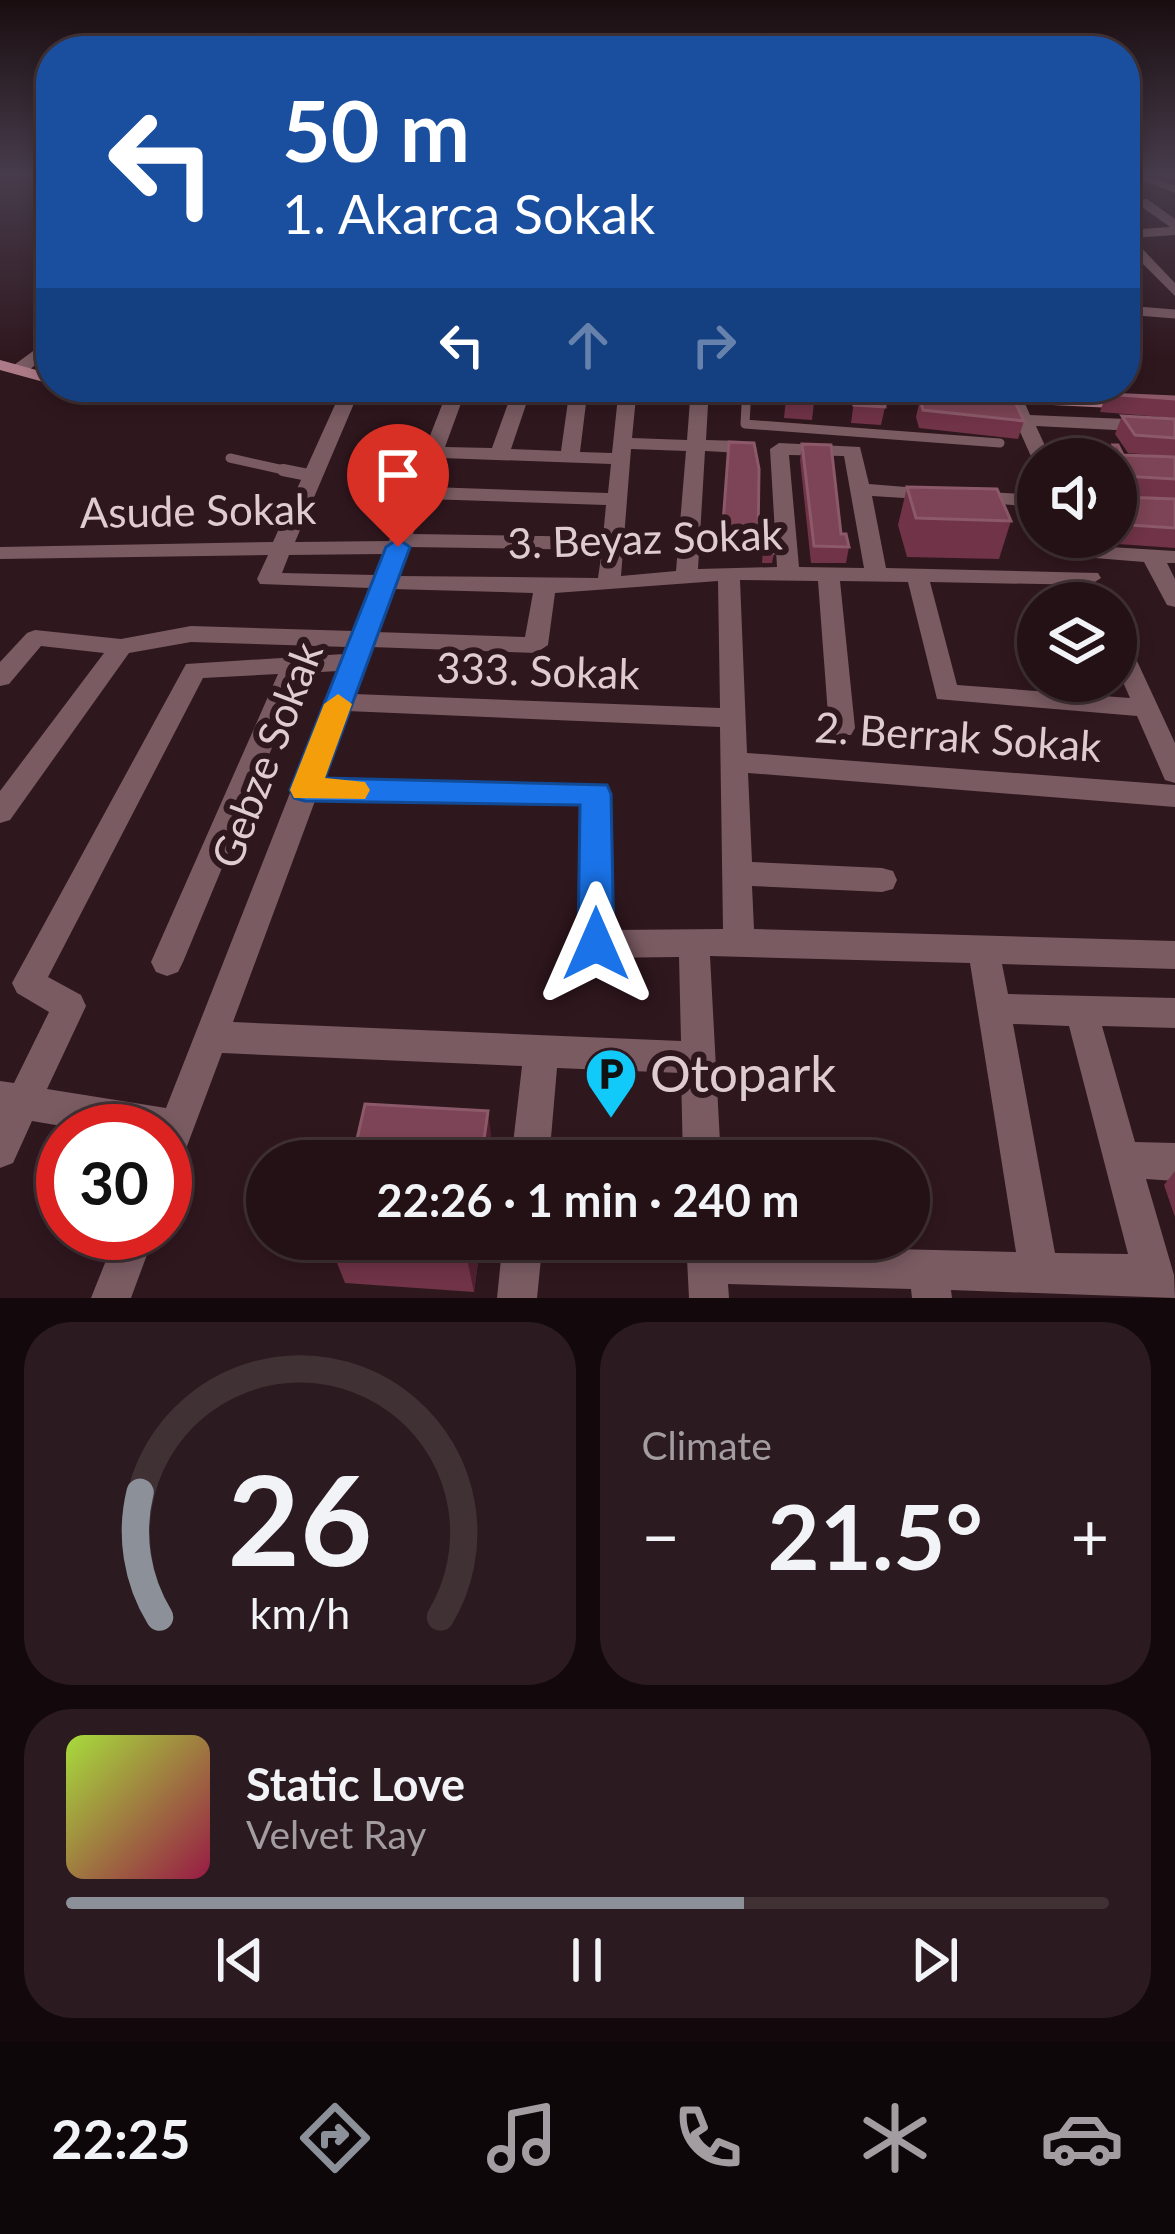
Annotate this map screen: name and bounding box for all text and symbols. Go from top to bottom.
text: 50 m [282,79,470,180]
icon: left [84,84,240,240]
text: 1. Akarca Sokak [282,181,655,246]
icon: left [429,312,495,378]
icon: ahead [555,312,621,378]
icon: right [681,312,747,378]
pin [347,424,449,547]
map controls [1017,438,1137,702]
button: sound [1017,438,1137,558]
icon: arrive [365,442,431,508]
street label: Asude Sokak [79,483,317,537]
street label: 3. Beyaz Sokak [506,508,784,568]
button: layers [1017,582,1137,702]
street label: Gebze Sokak [200,634,332,874]
street label: 333. Sokak [435,641,641,699]
street label: 2. Berrak Sokak [813,701,1104,771]
position arrow [533,881,659,1007]
place label: Otopark [650,1042,836,1103]
parking icon: Otopark [583,1046,639,1120]
speed limit sign: 30 [36,1104,192,1260]
text: 22:26 · 1 min · 240 m [377,1173,799,1227]
text: Climate [642,1422,772,1468]
text: 26 [227,1443,372,1593]
text: 21.5° [768,1481,983,1589]
text: − [642,1496,680,1575]
text: + [1071,1496,1109,1575]
text: km/h [250,1586,350,1637]
text: Static Love [246,1757,465,1811]
text: Velvet Ray [246,1811,426,1857]
icon: previous [207,1927,273,1993]
icon: pause [554,1927,620,1993]
icon: next [902,1927,968,1993]
icon: directions [293,2096,377,2180]
icon: music [480,2096,564,2180]
icon: phone [666,2096,750,2180]
icon: climate [853,2096,937,2180]
icon: car [1040,2096,1124,2180]
text: 22:25 [51,2106,191,2171]

